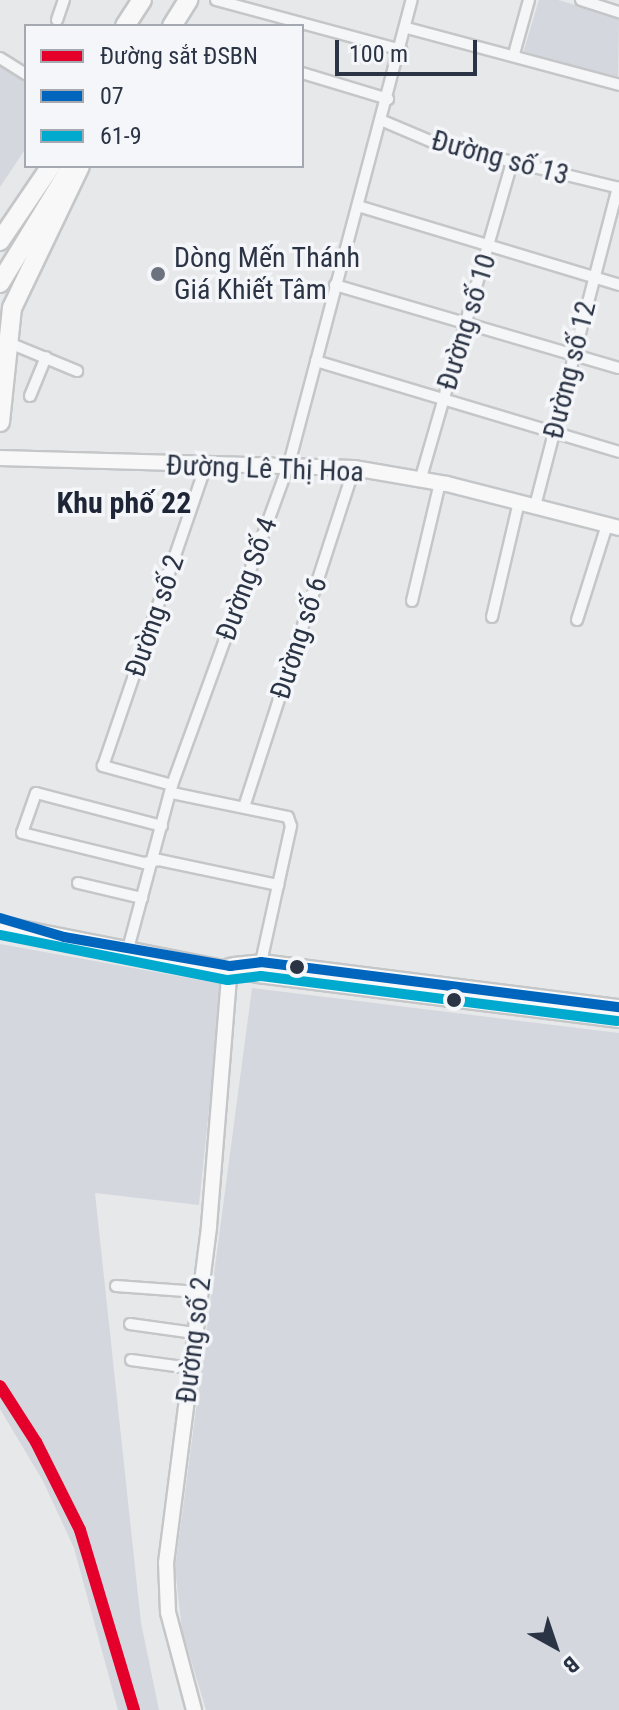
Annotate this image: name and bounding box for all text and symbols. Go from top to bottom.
legend [24,24,304,168]
scale bar [339,24,481,74]
text: 100 m [349,40,408,68]
text: Đường sắt ĐSBN [100,42,258,70]
text: 07 [100,82,124,110]
text: 61-9 [100,122,142,150]
street label: Đường số 13 [428,124,572,192]
place label: Dòng Mến Thánh Giá Khiết Tâm [174,241,361,307]
street label: Đường số 10 [430,250,504,394]
marker: Dòng Mến Thánh Giá Khiết Tâm [149,265,167,283]
street label: Đường số 12 [537,298,603,442]
street label: Đường Lê Thị Hoa [165,449,365,489]
district label: Khu phố 22 [57,485,191,521]
street label: Đường Số 4 [209,513,285,645]
street label: Đường số 2 [118,551,192,681]
street label: Đường số 6 [263,573,335,703]
unlabelled marker [289,959,305,975]
unlabelled marker [446,992,462,1008]
street label: Đường số 2 [170,1275,218,1405]
north arrow [515,1606,595,1686]
text: B [558,1651,584,1678]

